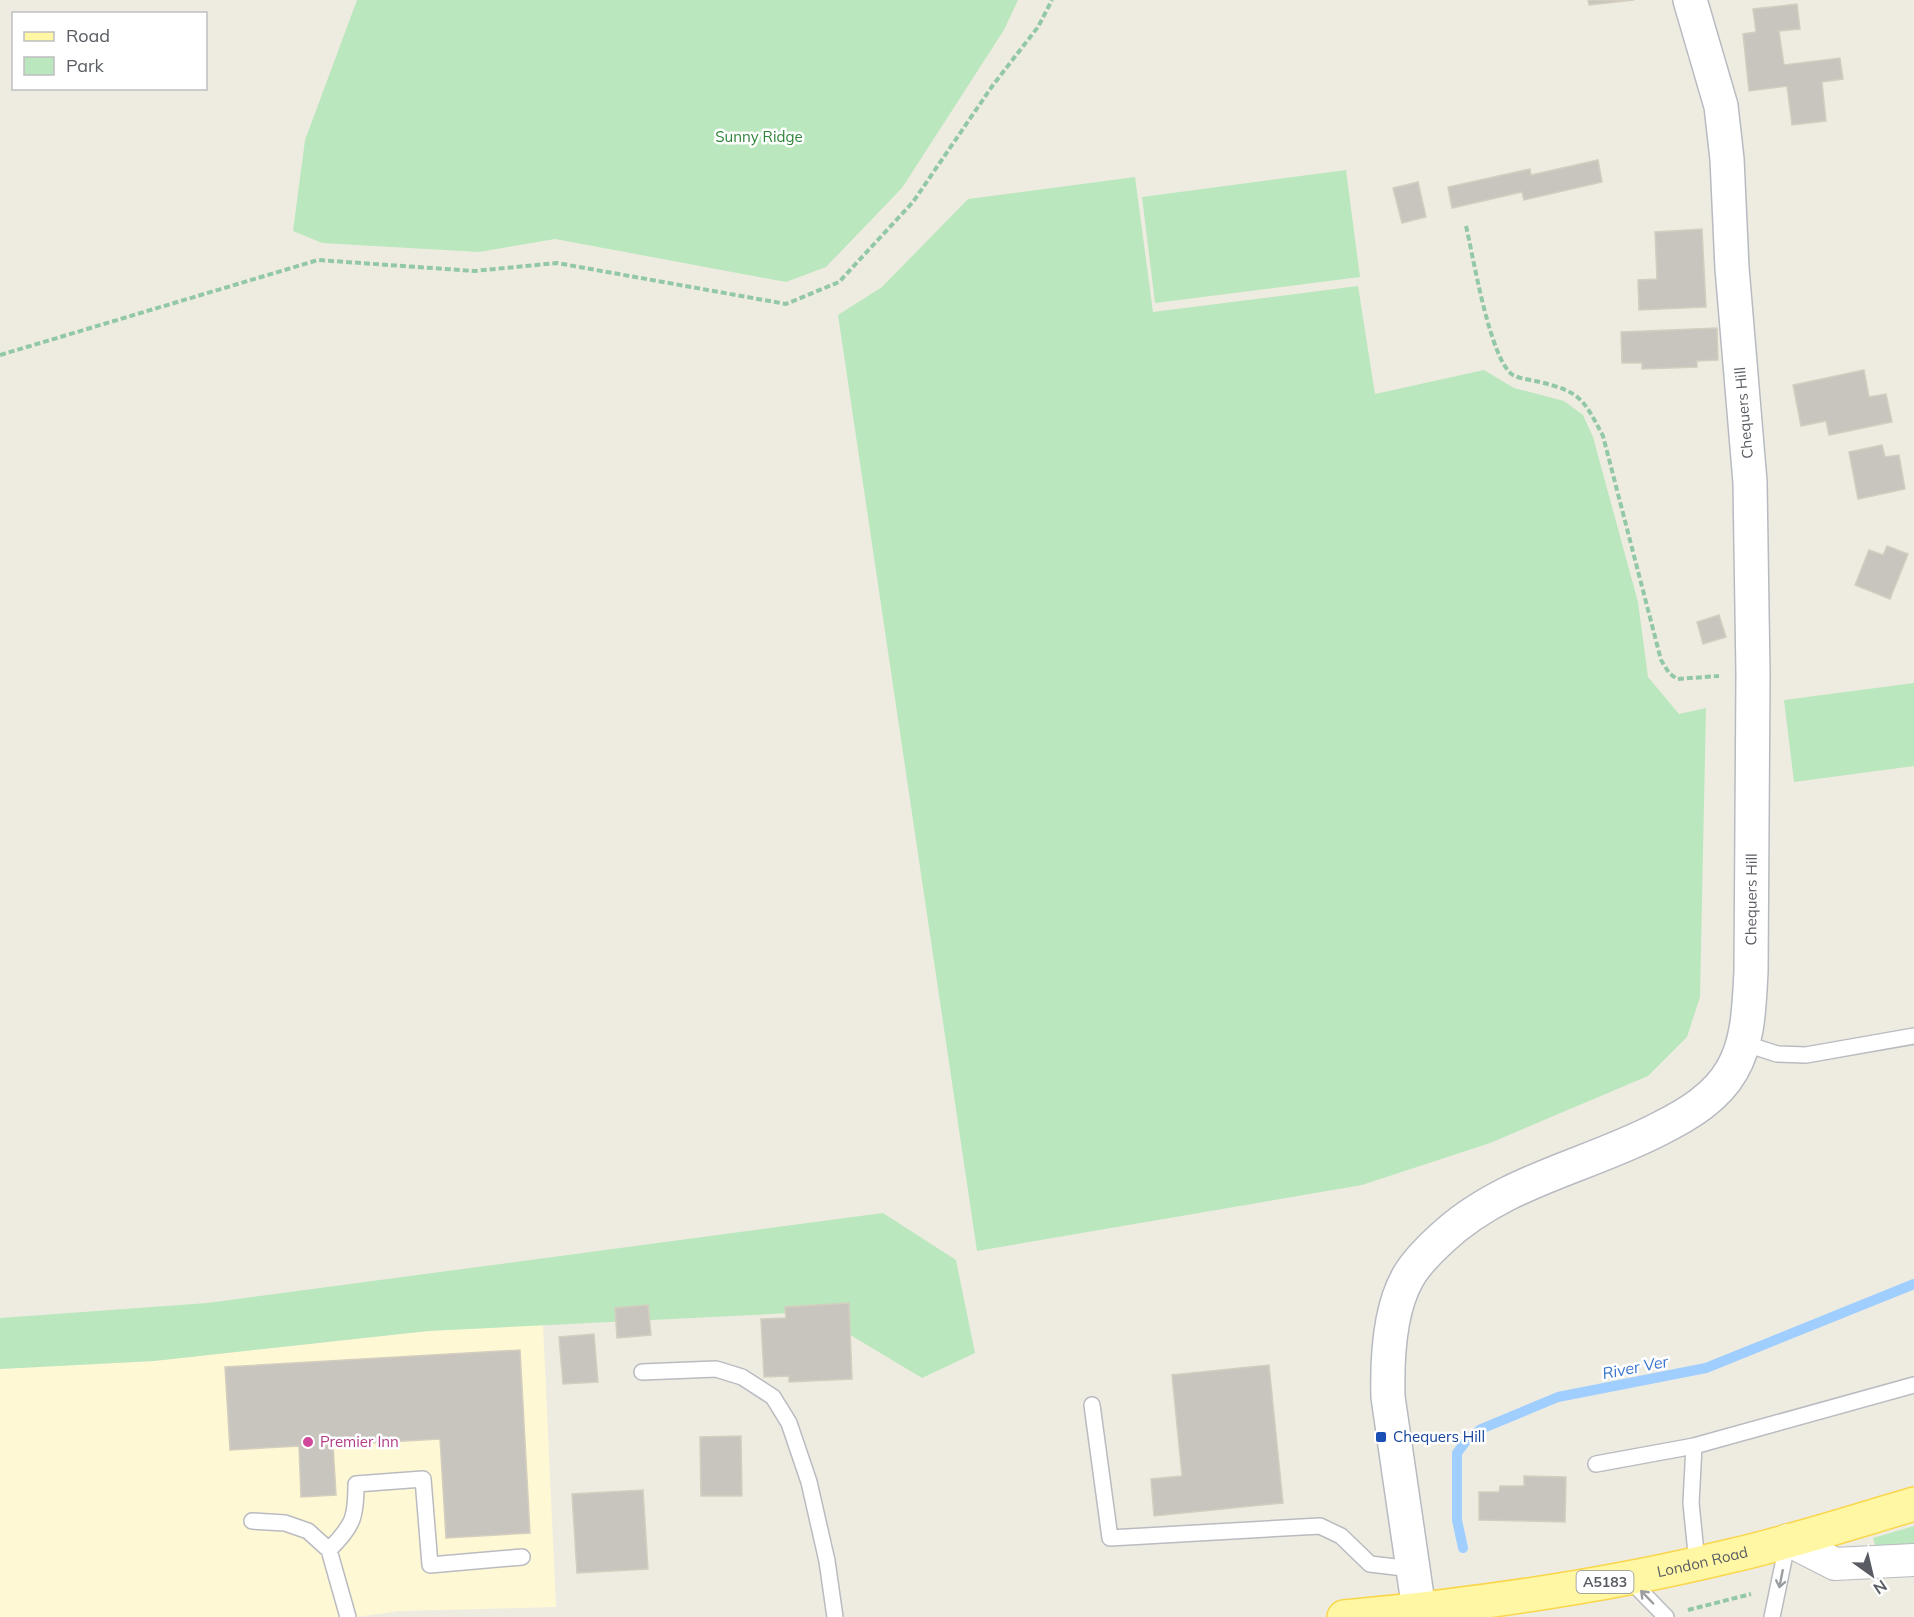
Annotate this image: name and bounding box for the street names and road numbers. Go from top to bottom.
street label: Chequers Hill [1730,366,1757,460]
street label: Chequers Hill [1741,853,1761,945]
street label: London Road [1655,1542,1750,1581]
road number: A5183 [1576,1571,1634,1593]

